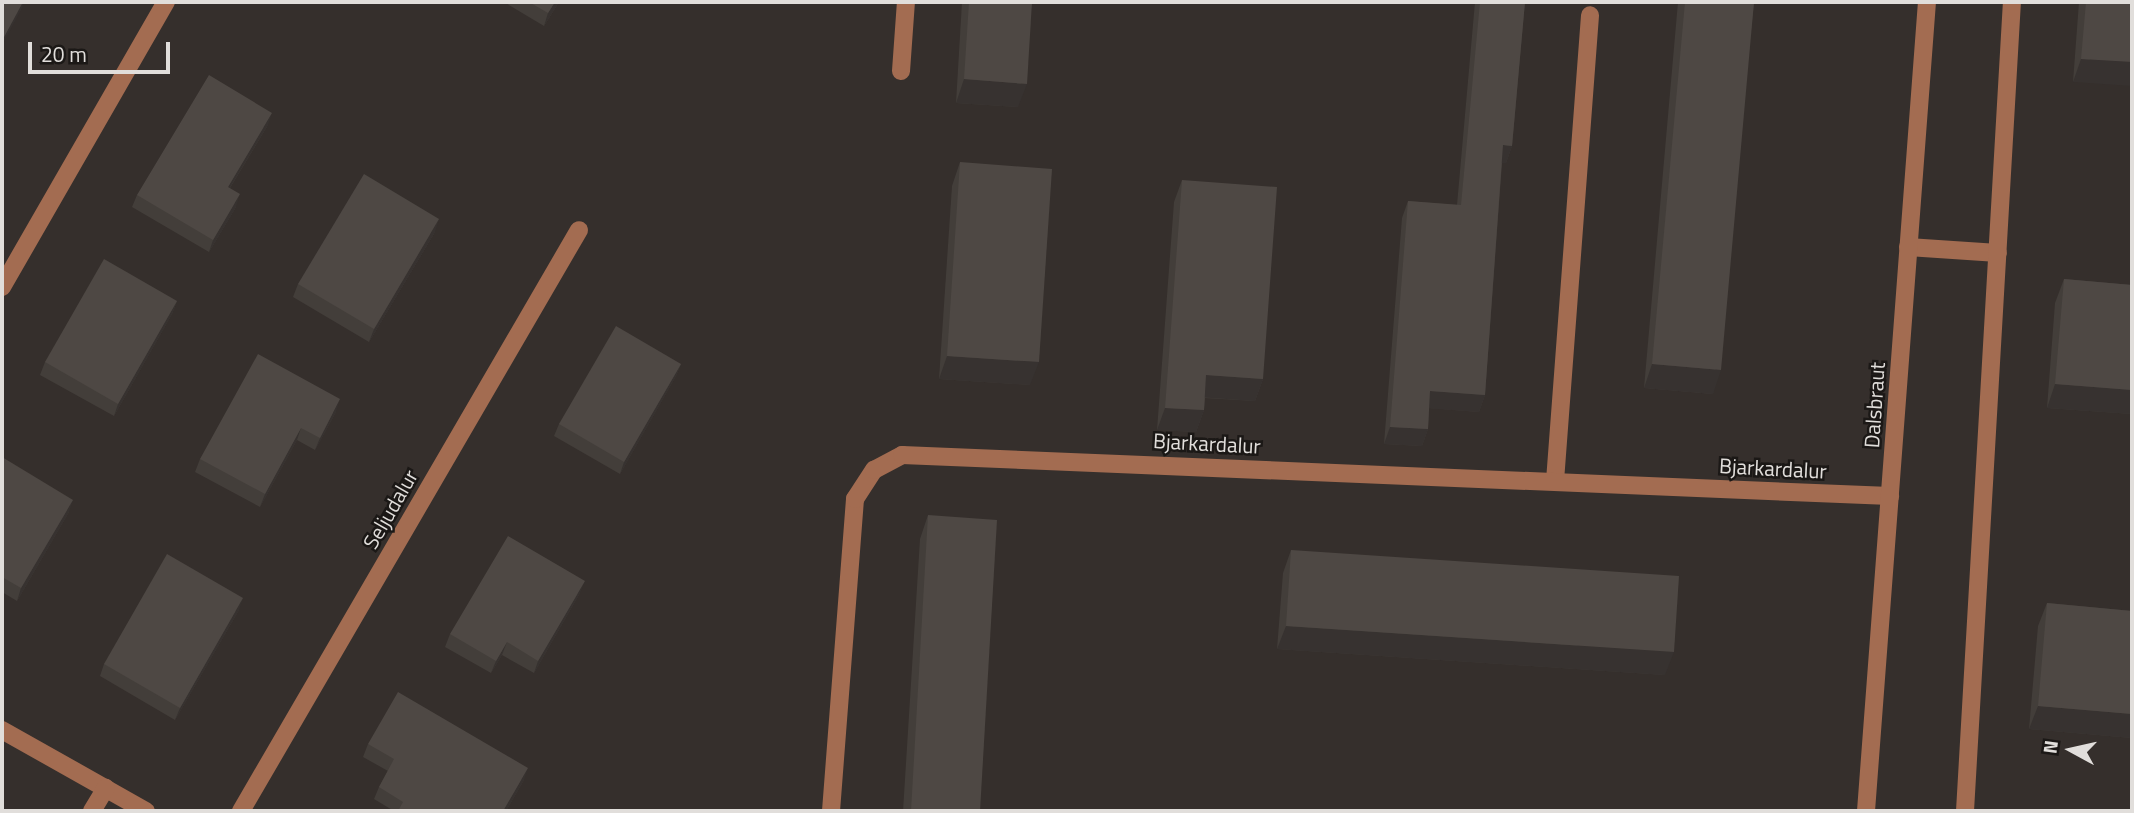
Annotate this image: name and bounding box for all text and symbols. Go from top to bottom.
scale bar [32,28,173,72]
text: 20 m [41,38,87,70]
street label: Dalsbraut [1858,361,1890,449]
street label: Bjarkardalur [1153,428,1261,458]
street label: Bjarkardalur [1719,453,1827,483]
street label: Seljudalur [357,465,423,553]
north arrow [2036,715,2106,785]
text: N [2034,738,2065,756]

